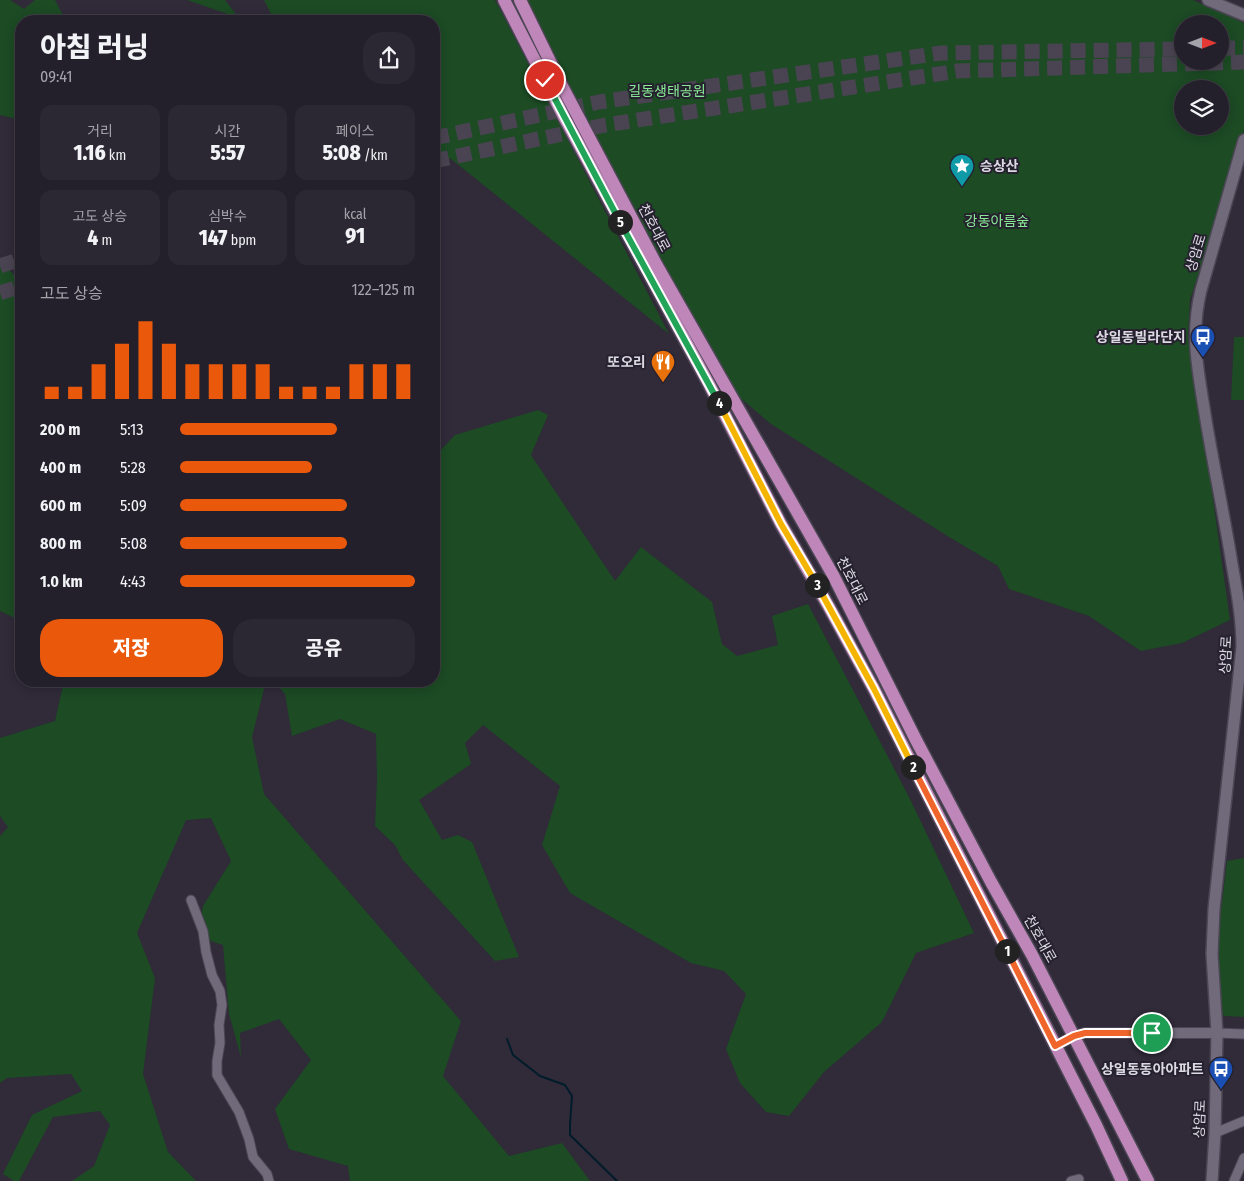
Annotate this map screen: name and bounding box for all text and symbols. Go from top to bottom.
north arrow [1174,15,1229,70]
map controls [1174,15,1229,135]
text: 아침 러닝 [40,31,149,64]
button: share [363,32,415,84]
pin [524,59,566,101]
icon: check [531,66,559,94]
text: 09:41 [40,67,72,86]
button: layers [1174,80,1229,135]
park label: 길동생태공원 [628,83,706,100]
text: 거리 [87,123,113,140]
text: 시간 [215,123,240,140]
text: 페이스 [336,123,374,140]
text: 1.16 [73,140,106,166]
text: 5:57 [210,140,245,166]
text: 5:08 [322,140,361,166]
text: km [106,147,126,164]
text: /km [361,147,388,164]
place icon: 승상산 [949,153,975,187]
place label: 승상산 [980,158,1019,175]
street label: 천호대로 [634,201,674,255]
text: kcal [344,206,366,223]
text: 고도 상승 [72,208,127,225]
text: 심박수 [208,208,247,225]
pin: 5 [608,210,632,234]
park label: 강동아름숲 [965,213,1029,230]
text: 5 [617,214,624,231]
text: 91 [345,223,365,249]
text: 4 [87,225,98,251]
text: 147 [199,225,227,251]
text: m [98,232,112,249]
text: bpm [227,232,256,249]
street label: 상암로 [1182,232,1210,274]
text: 122–125 m [351,280,415,299]
text: 고도 상승 [40,284,103,303]
bus stop icon: 상일동빌라단지 [1190,324,1216,358]
place label: 상일동빌라단지 [1096,329,1186,346]
restaurant icon: 또오리 [650,349,676,383]
place label: 또오리 [607,354,646,371]
pin: 4 [706,390,732,416]
text: 4 [716,395,723,412]
text: 200 m [40,420,80,439]
text: 5:13 [120,420,144,439]
text: 400 m [40,458,81,477]
text: 5:28 [120,458,146,477]
text: 600 m [40,496,81,515]
text: 5:09 [120,496,147,515]
text: 800 m [40,534,81,553]
text: 5:08 [120,534,147,553]
street label: 천호대로 [833,554,871,608]
text: 1.0 km [40,572,83,591]
text: 4:43 [120,572,146,591]
pin: 3 [804,572,830,598]
text: 3 [814,577,821,594]
button: 저장 [40,619,223,677]
button: 공유 [233,619,415,677]
street label: 상암로 [1217,635,1236,675]
pin: 2 [900,754,926,780]
text: 2 [910,759,917,776]
street label: 천호대로 [1020,912,1060,966]
pin: 1 [994,938,1020,964]
text: 1 [1005,943,1010,960]
pin [1131,1012,1173,1054]
icon: arrive [1138,1019,1166,1047]
bus stop icon: 상일동동아아파트 [1208,1056,1234,1090]
place label: 상일동동아아파트 [1101,1061,1204,1078]
street label: 상암로 [1191,1099,1209,1139]

